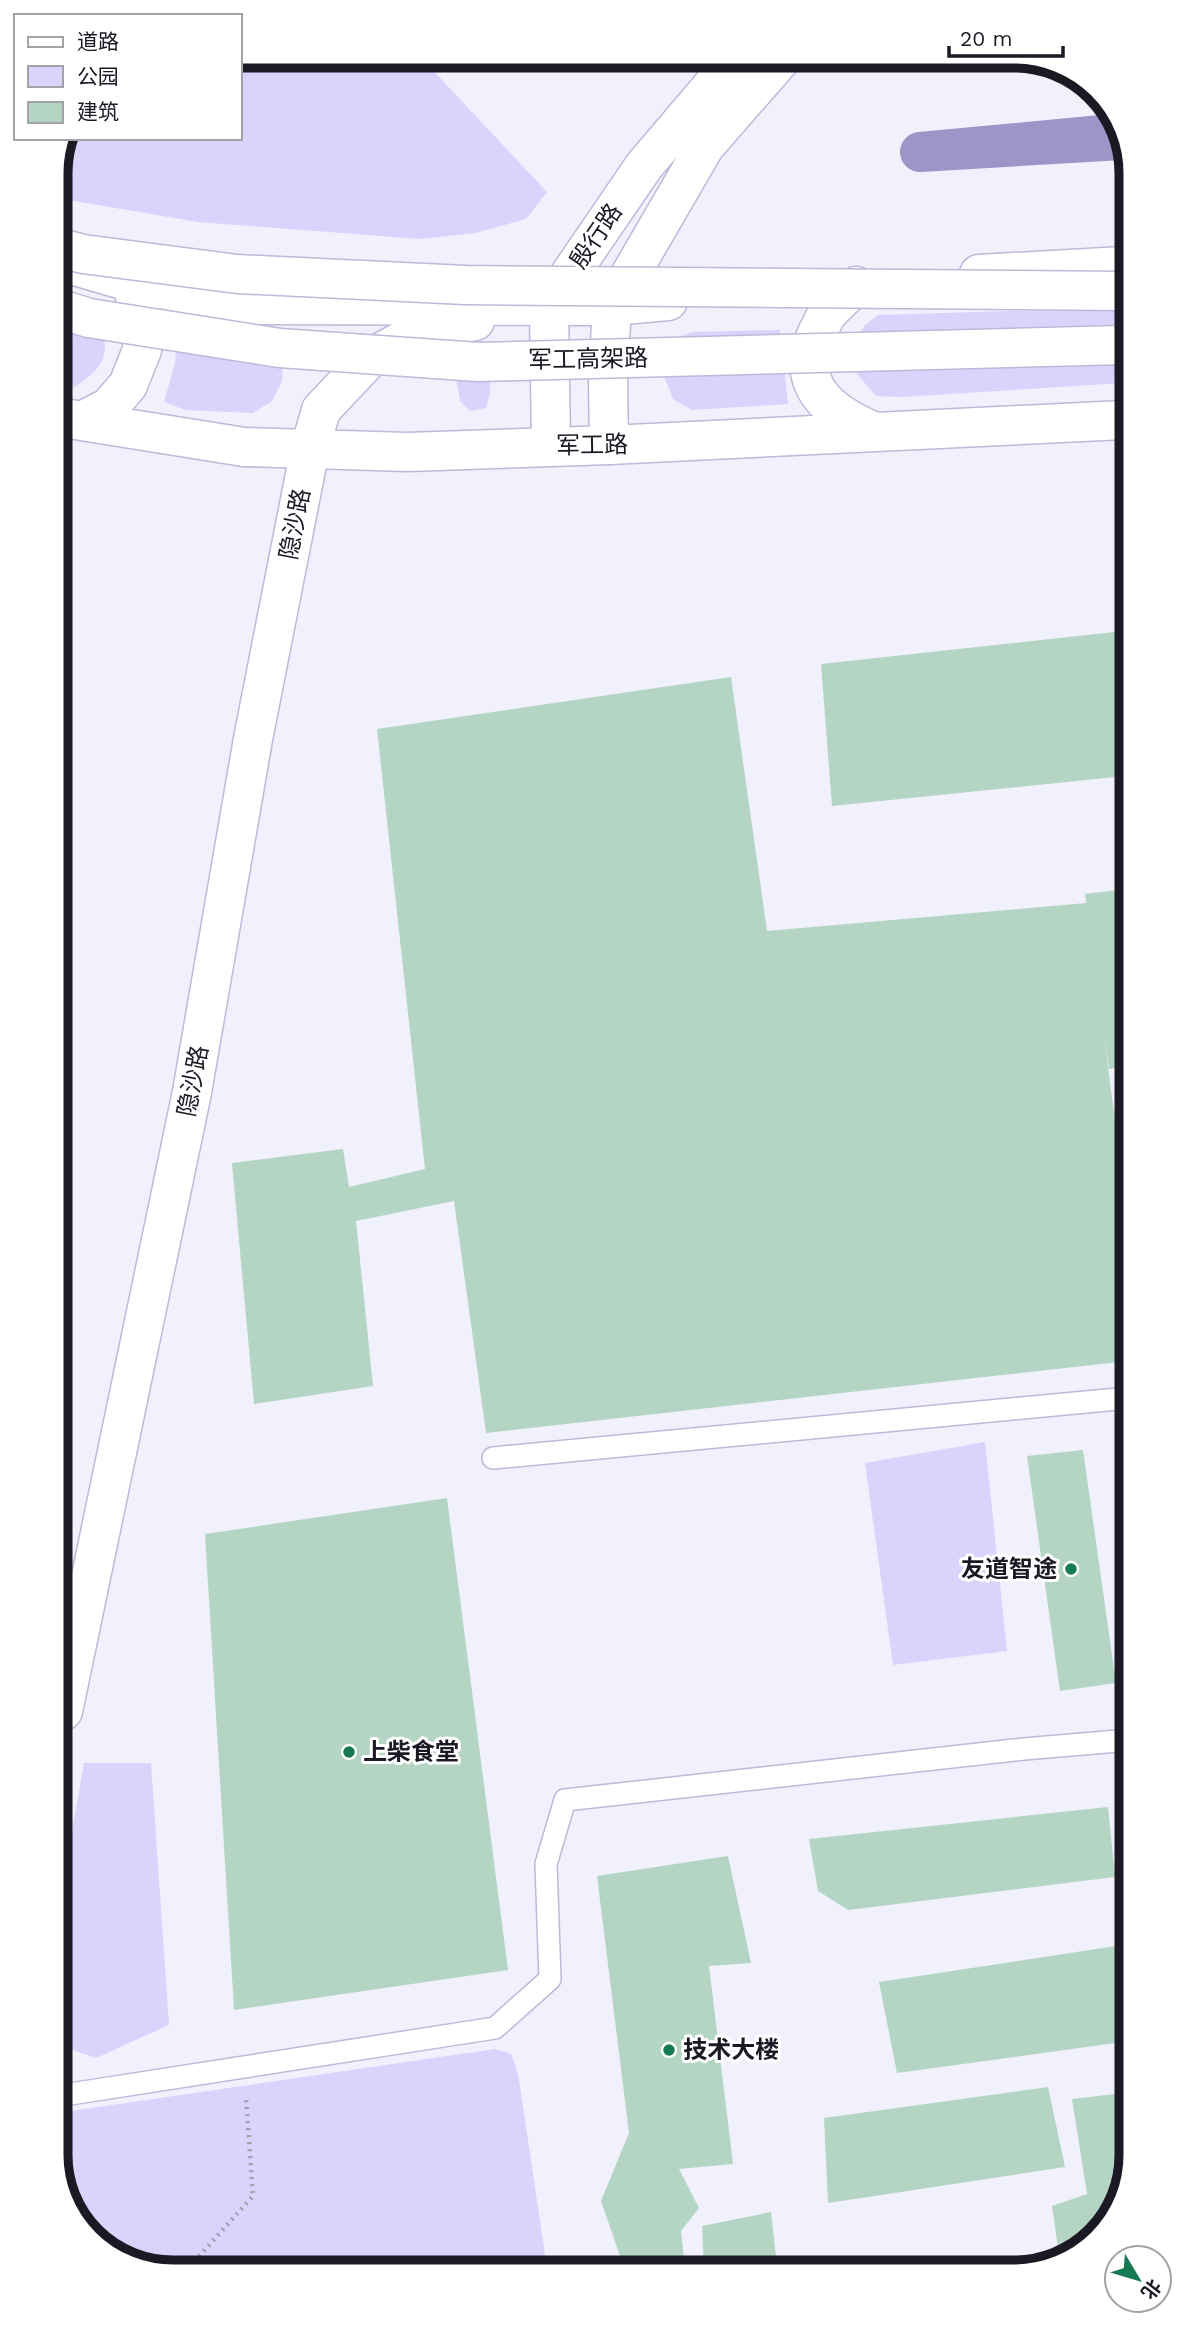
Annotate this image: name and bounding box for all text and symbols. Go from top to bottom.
legend [14,14,242,140]
scale bar [949,14,1063,58]
text: 20 m [960,26,1012,51]
text: 道路 [77,29,119,54]
text: 公园 [77,64,119,89]
text: 建筑 [77,99,119,124]
street label: 殷行路 [564,198,628,274]
street label: 军工高架路 [528,344,648,374]
street label: 军工路 [556,430,628,460]
street label: 隐沙路 [274,486,316,562]
street label: 隐沙路 [172,1043,214,1119]
place label: 友道智途 [961,1555,1057,1583]
marker: 友道智途 [1063,1561,1079,1577]
place label: 上柴食堂 [363,1738,459,1766]
marker: 上柴食堂 [341,1744,357,1760]
place label: 技术大楼 [683,2036,779,2064]
marker: 技术大楼 [661,2042,677,2058]
north arrow [1103,2244,1173,2314]
text: 北 [1136,2275,1166,2304]

